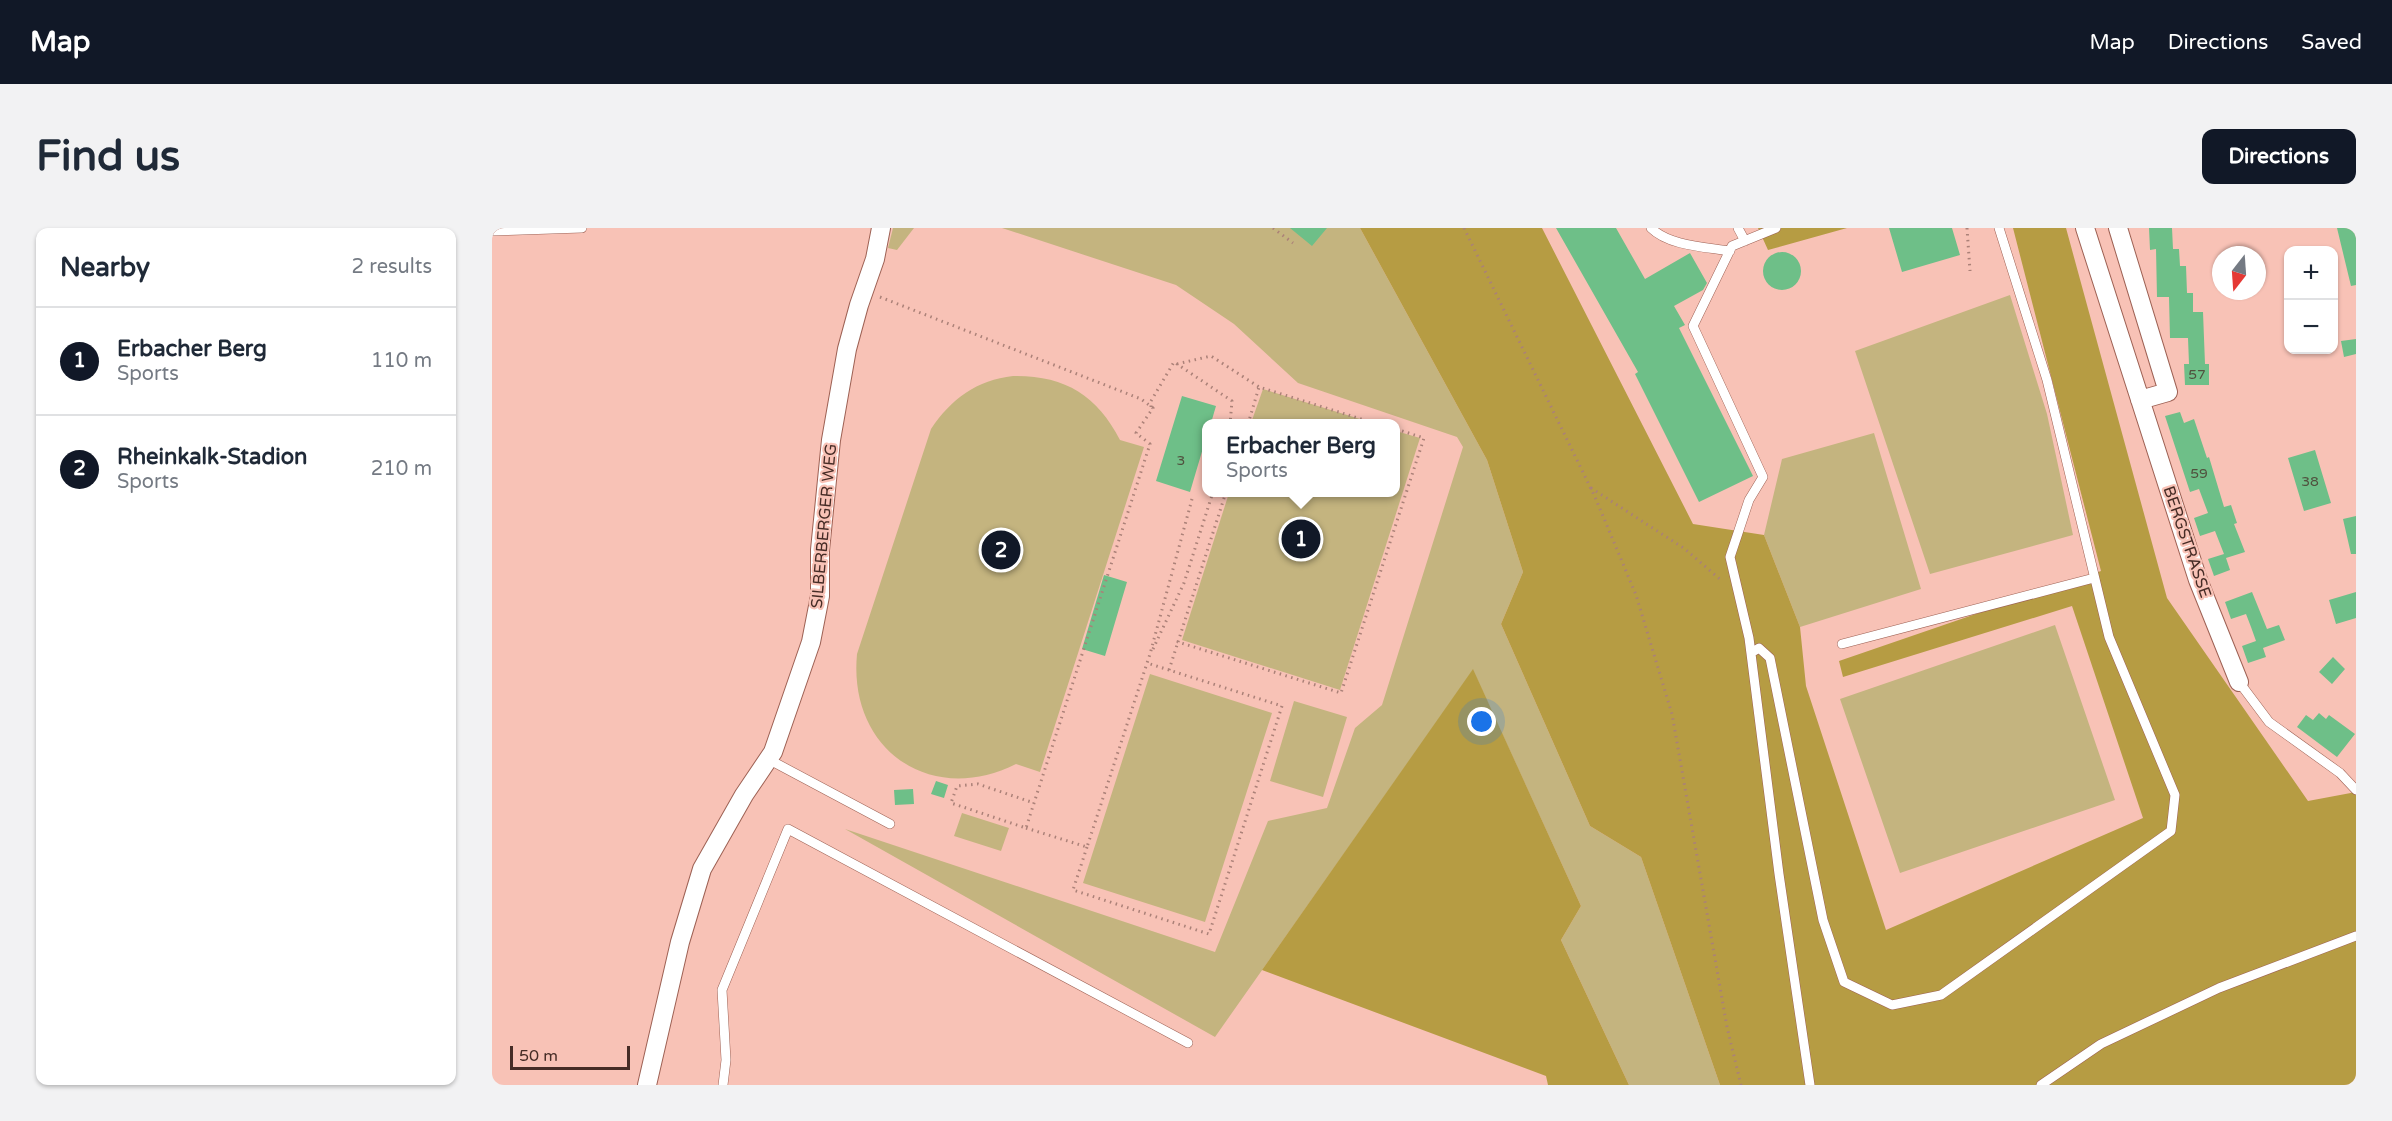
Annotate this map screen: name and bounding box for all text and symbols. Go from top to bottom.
text: Map [30,25,90,59]
text: Map [2089,30,2135,55]
text: Directions [2168,30,2268,55]
text: Saved [2301,30,2362,55]
button: Directions [2202,129,2356,184]
text: Find us [36,131,180,182]
north arrow [2212,246,2266,300]
map controls [2284,246,2338,354]
button: + [2284,246,2338,300]
text: Nearby [60,252,150,283]
text: 2 results [352,255,432,279]
button: − [2284,300,2338,354]
text: Erbacher Berg [117,336,267,362]
text: 1 [73,349,86,373]
text: 110 m [371,349,432,373]
text: Sports [117,362,179,386]
house number: 57 [2188,366,2206,383]
popup [1202,419,1400,497]
text: Erbacher Berg [1226,433,1376,459]
street label: SILBERBERGER WEG [807,443,841,609]
text: Rheinkalk-Stadion [117,444,308,470]
house number: 3 [1177,452,1185,469]
text: 2 [73,457,86,481]
text: 210 m [371,457,432,481]
text: Sports [1226,459,1288,483]
house number: 59 [2190,465,2208,482]
text: Sports [117,470,179,494]
house number: 38 [2301,473,2319,490]
street label: BERGSTRASSE [2158,483,2216,601]
pin: 1 [1282,516,1320,562]
pin: 2 [982,528,1020,572]
your location [1467,707,1496,736]
scale bar [510,1043,630,1070]
text: 50 m [519,1046,558,1066]

